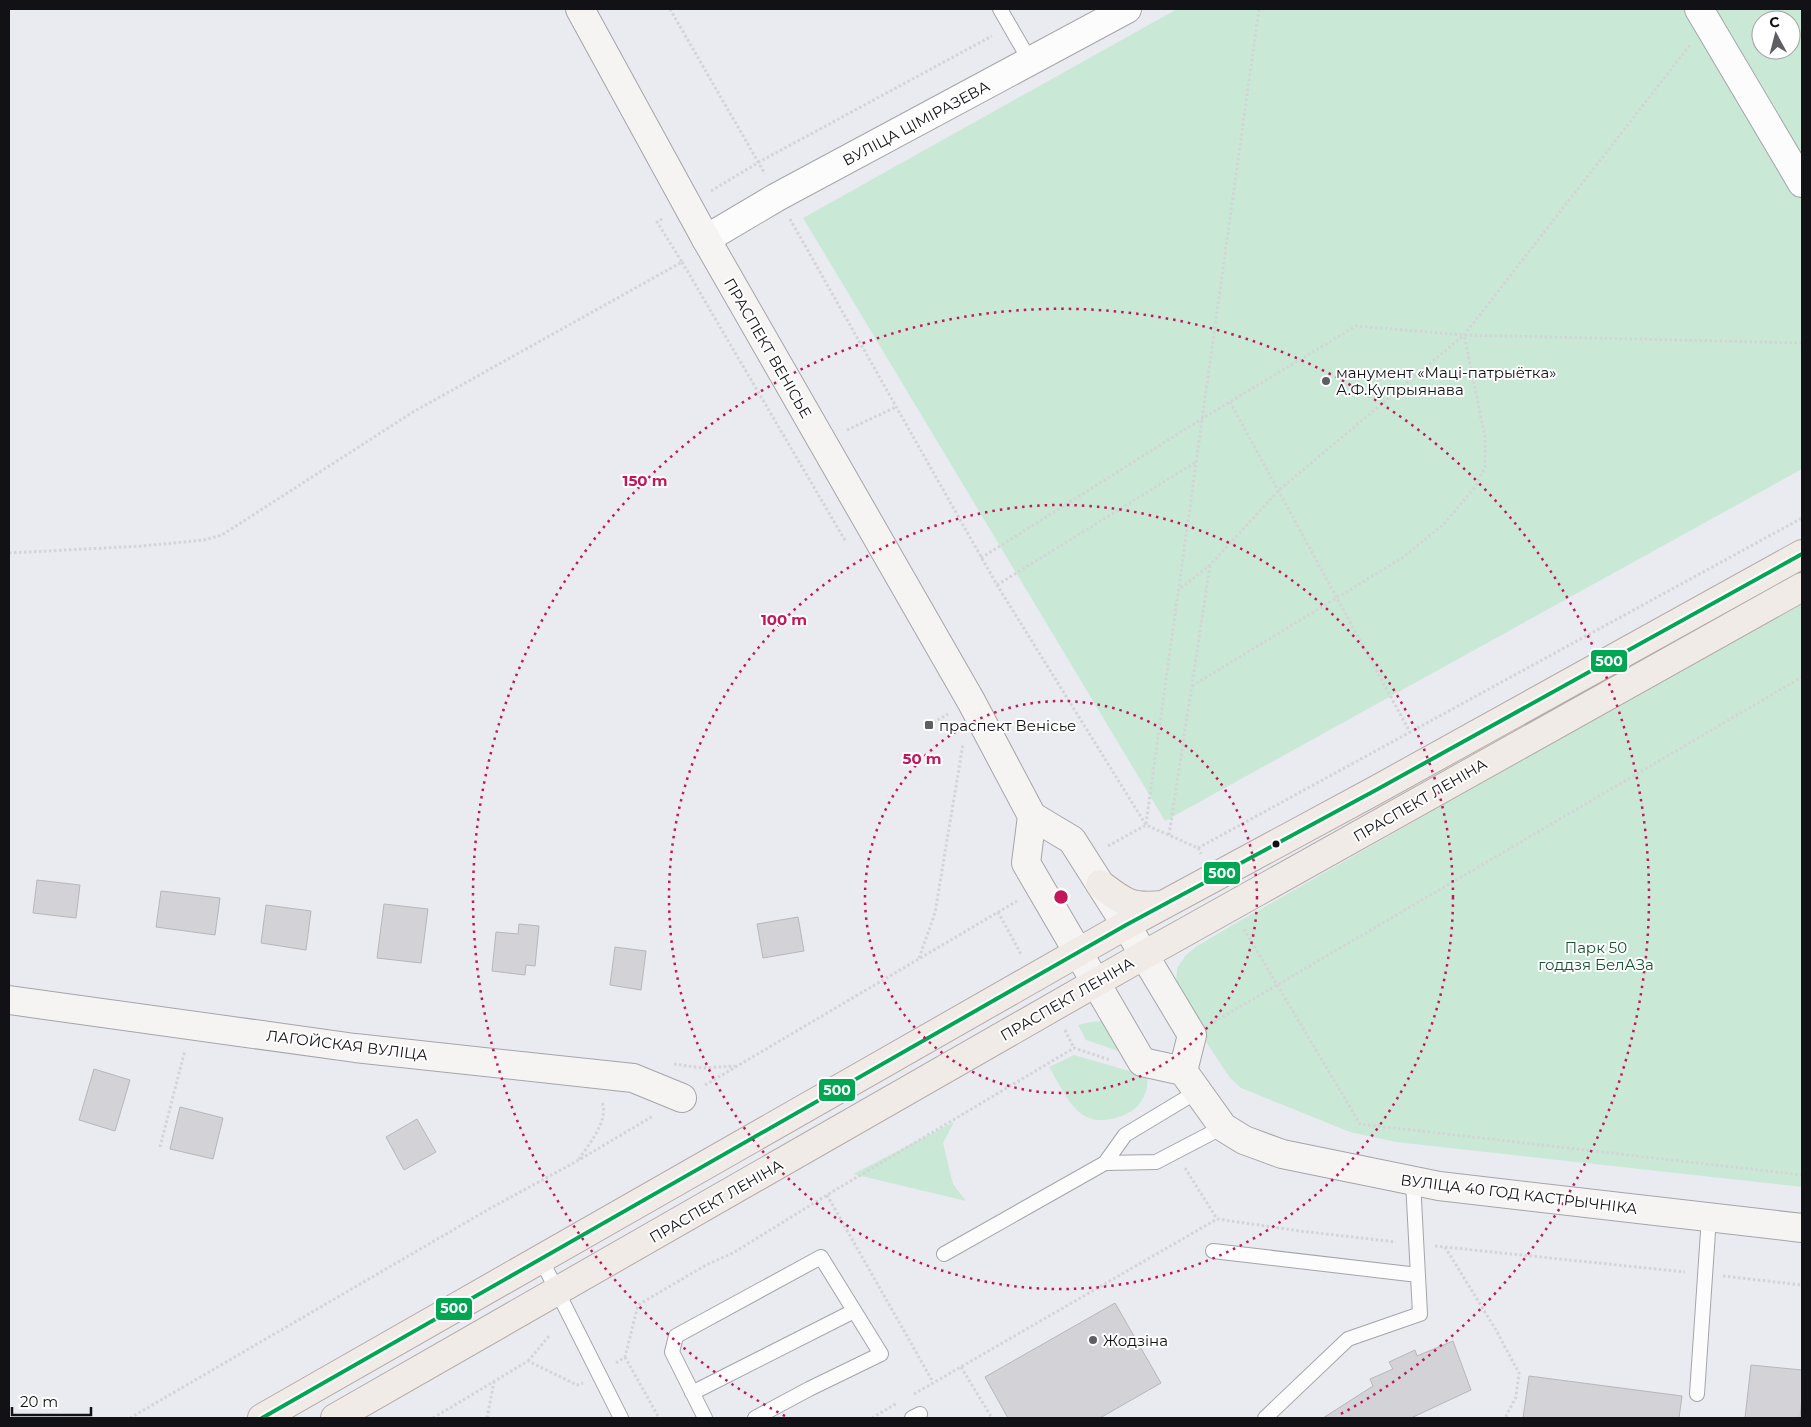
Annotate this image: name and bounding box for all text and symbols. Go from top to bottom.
north arrow [1751,10,1801,60]
text: С [1768,13,1781,32]
street label: ВУЛІЦА ЦІМІРАЗЕВА [839,76,993,170]
street label: ПРАСПЕКТ ВЕНІСЬЕ [720,275,816,421]
place label: манумент «Маці-патрыётка» А.Ф.Купрыянава [1336,363,1556,399]
marker: манумент «Маці-патрыётка» А.Ф.Купрыянава [1320,375,1332,387]
text: 150 m [623,471,667,490]
text: 100 m [761,610,807,629]
line badge: 500 [1590,649,1628,673]
text: 500 [1595,652,1623,670]
place label: праспект Венісье [939,716,1076,735]
marker: праспект Венісье [923,719,935,731]
text: 50 m [902,749,942,768]
street label: ПРАСПЕКТ ЛЕНІНА [1350,754,1490,846]
unlabelled marker [1271,839,1281,849]
line badge: 500 [1203,861,1241,885]
text: 500 [1208,864,1236,882]
centre of rings [1052,888,1070,906]
park label: Парк 50 годдзя БелАЗа [1538,938,1654,974]
street label: ПРАСПЕКТ ЛЕНІНА [997,953,1137,1045]
street label: ЛАГОЙСКАЯ ВУЛІЦА [265,1026,429,1064]
line badge: 500 [818,1078,856,1102]
text: 500 [823,1081,851,1099]
street label: ПРАСПЕКТ ЛЕНІНА [646,1155,786,1247]
street label: ВУЛІЦА 40 ГОД КАСТРЫЧНІКА [1399,1170,1639,1218]
line badge: 500 [435,1297,473,1321]
text: 500 [440,1299,468,1317]
place label: Жодзіна [1103,1331,1168,1350]
marker: Жодзіна [1087,1334,1099,1346]
scale bar [12,1384,91,1416]
text: 20 m [20,1392,58,1411]

